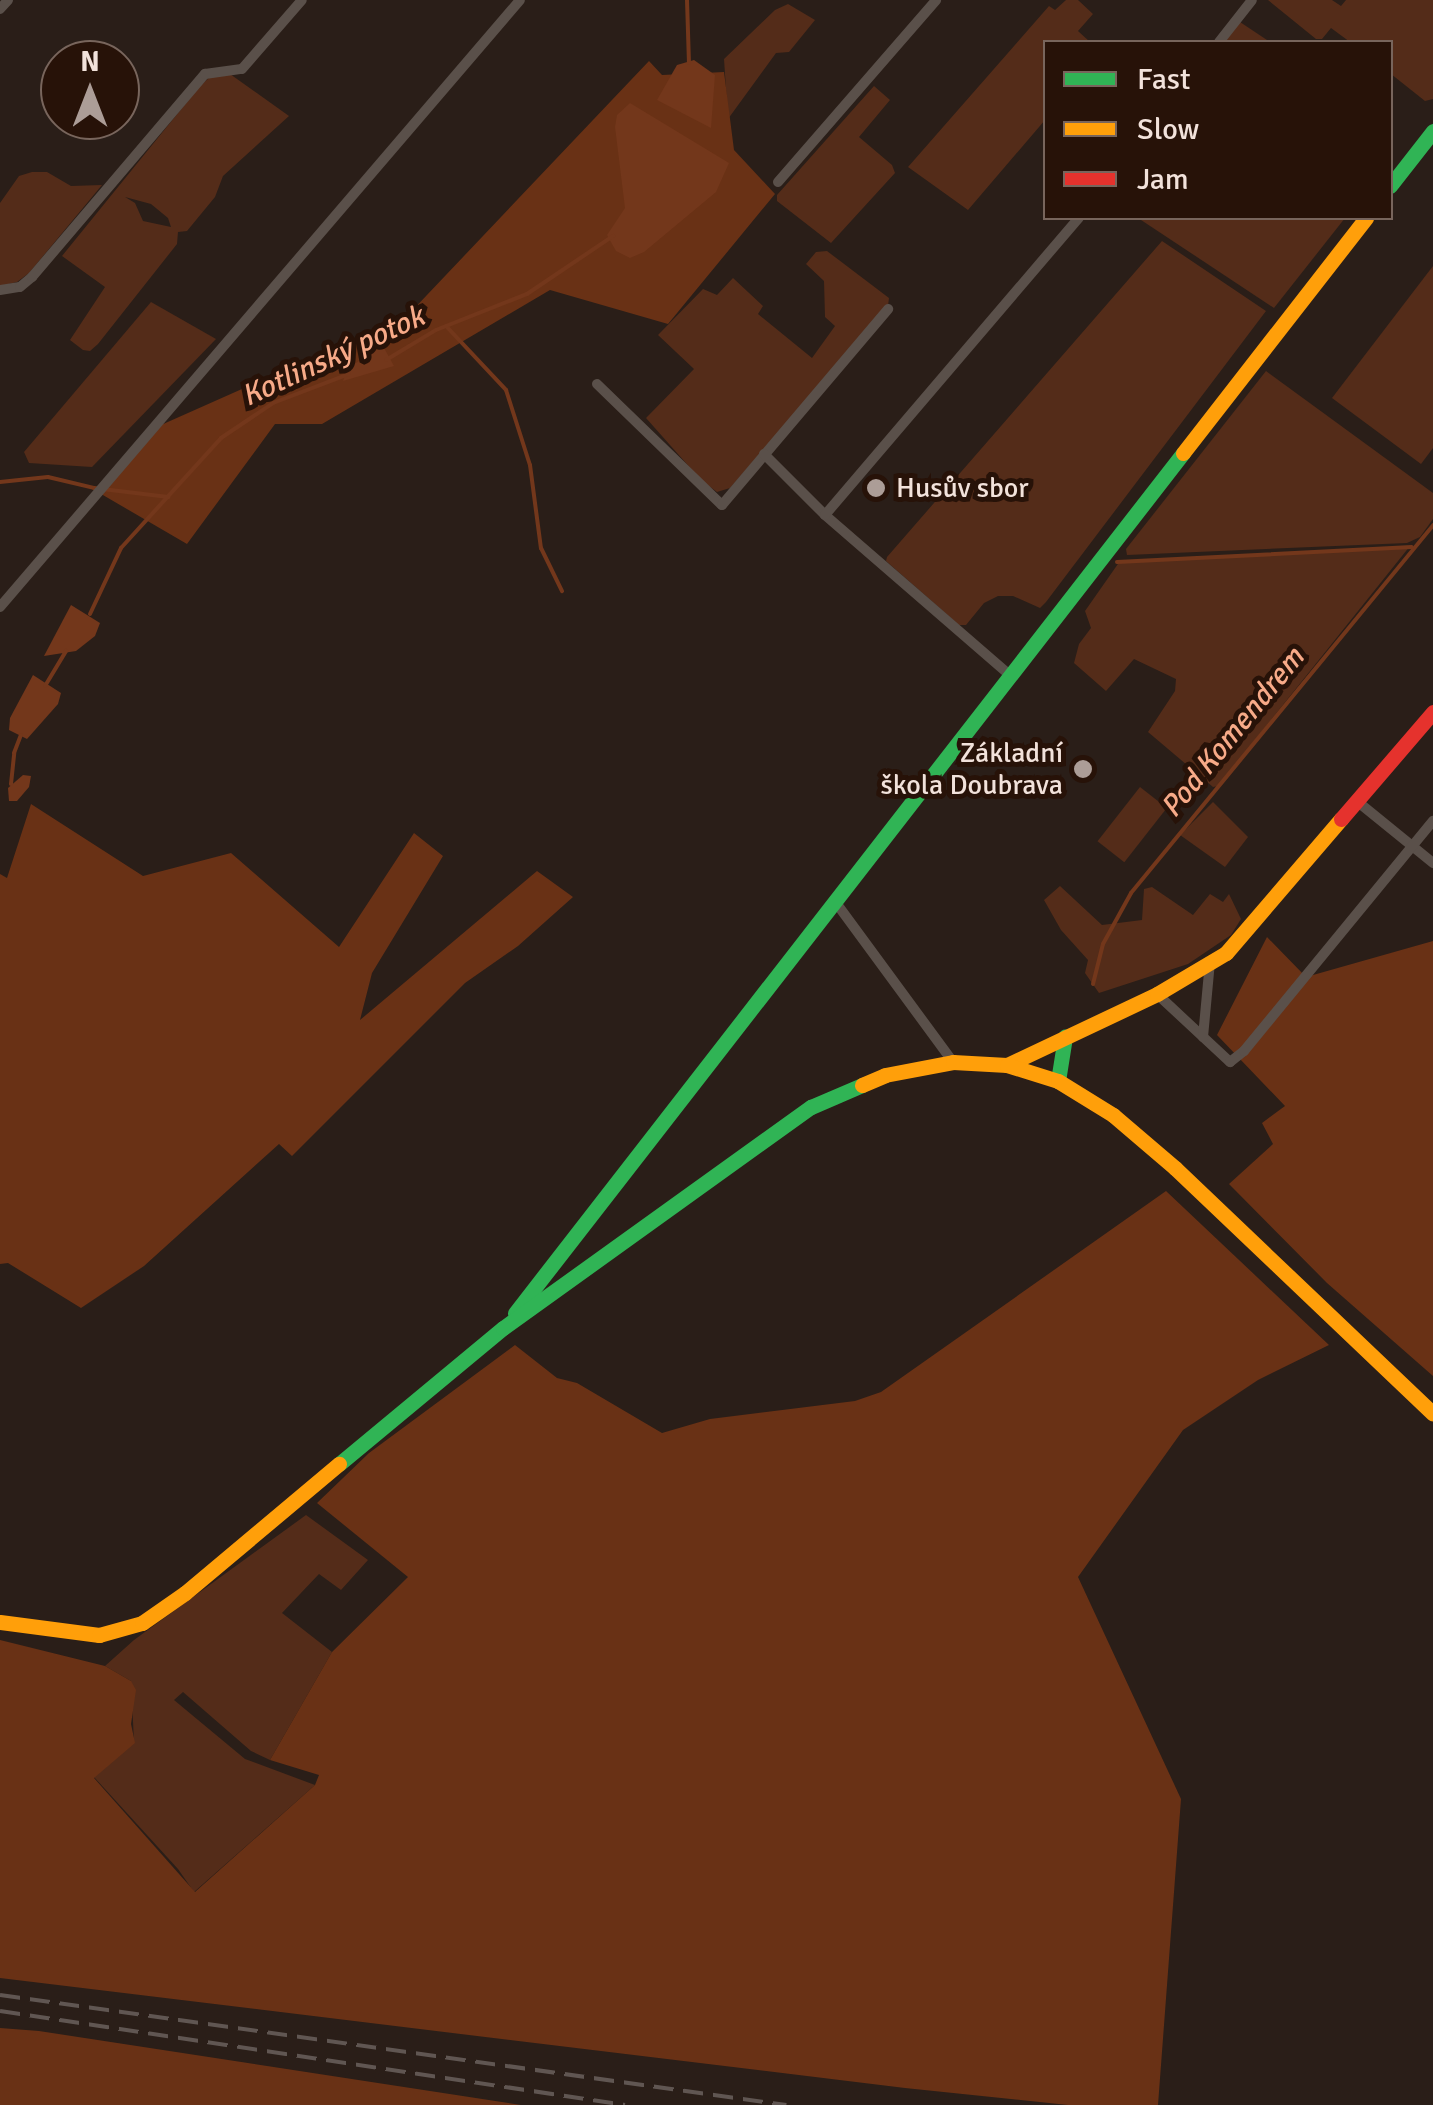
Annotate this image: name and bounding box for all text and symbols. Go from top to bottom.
north arrow [40,40,140,140]
legend [1043,40,1393,220]
text: N [80,45,100,79]
text: Fast [1137,61,1190,98]
text: Slow [1137,111,1199,148]
text: Jam [1137,161,1189,198]
water label: Kotlinský potok [236,299,430,415]
place label: Husův sbor [896,471,1029,505]
marker: Husův sbor [865,477,887,499]
water label: Pod Komendrem [1154,641,1312,825]
place label: Základní škola Doubrava [881,736,1063,802]
marker: Základní škola Doubrava [1072,758,1094,780]

